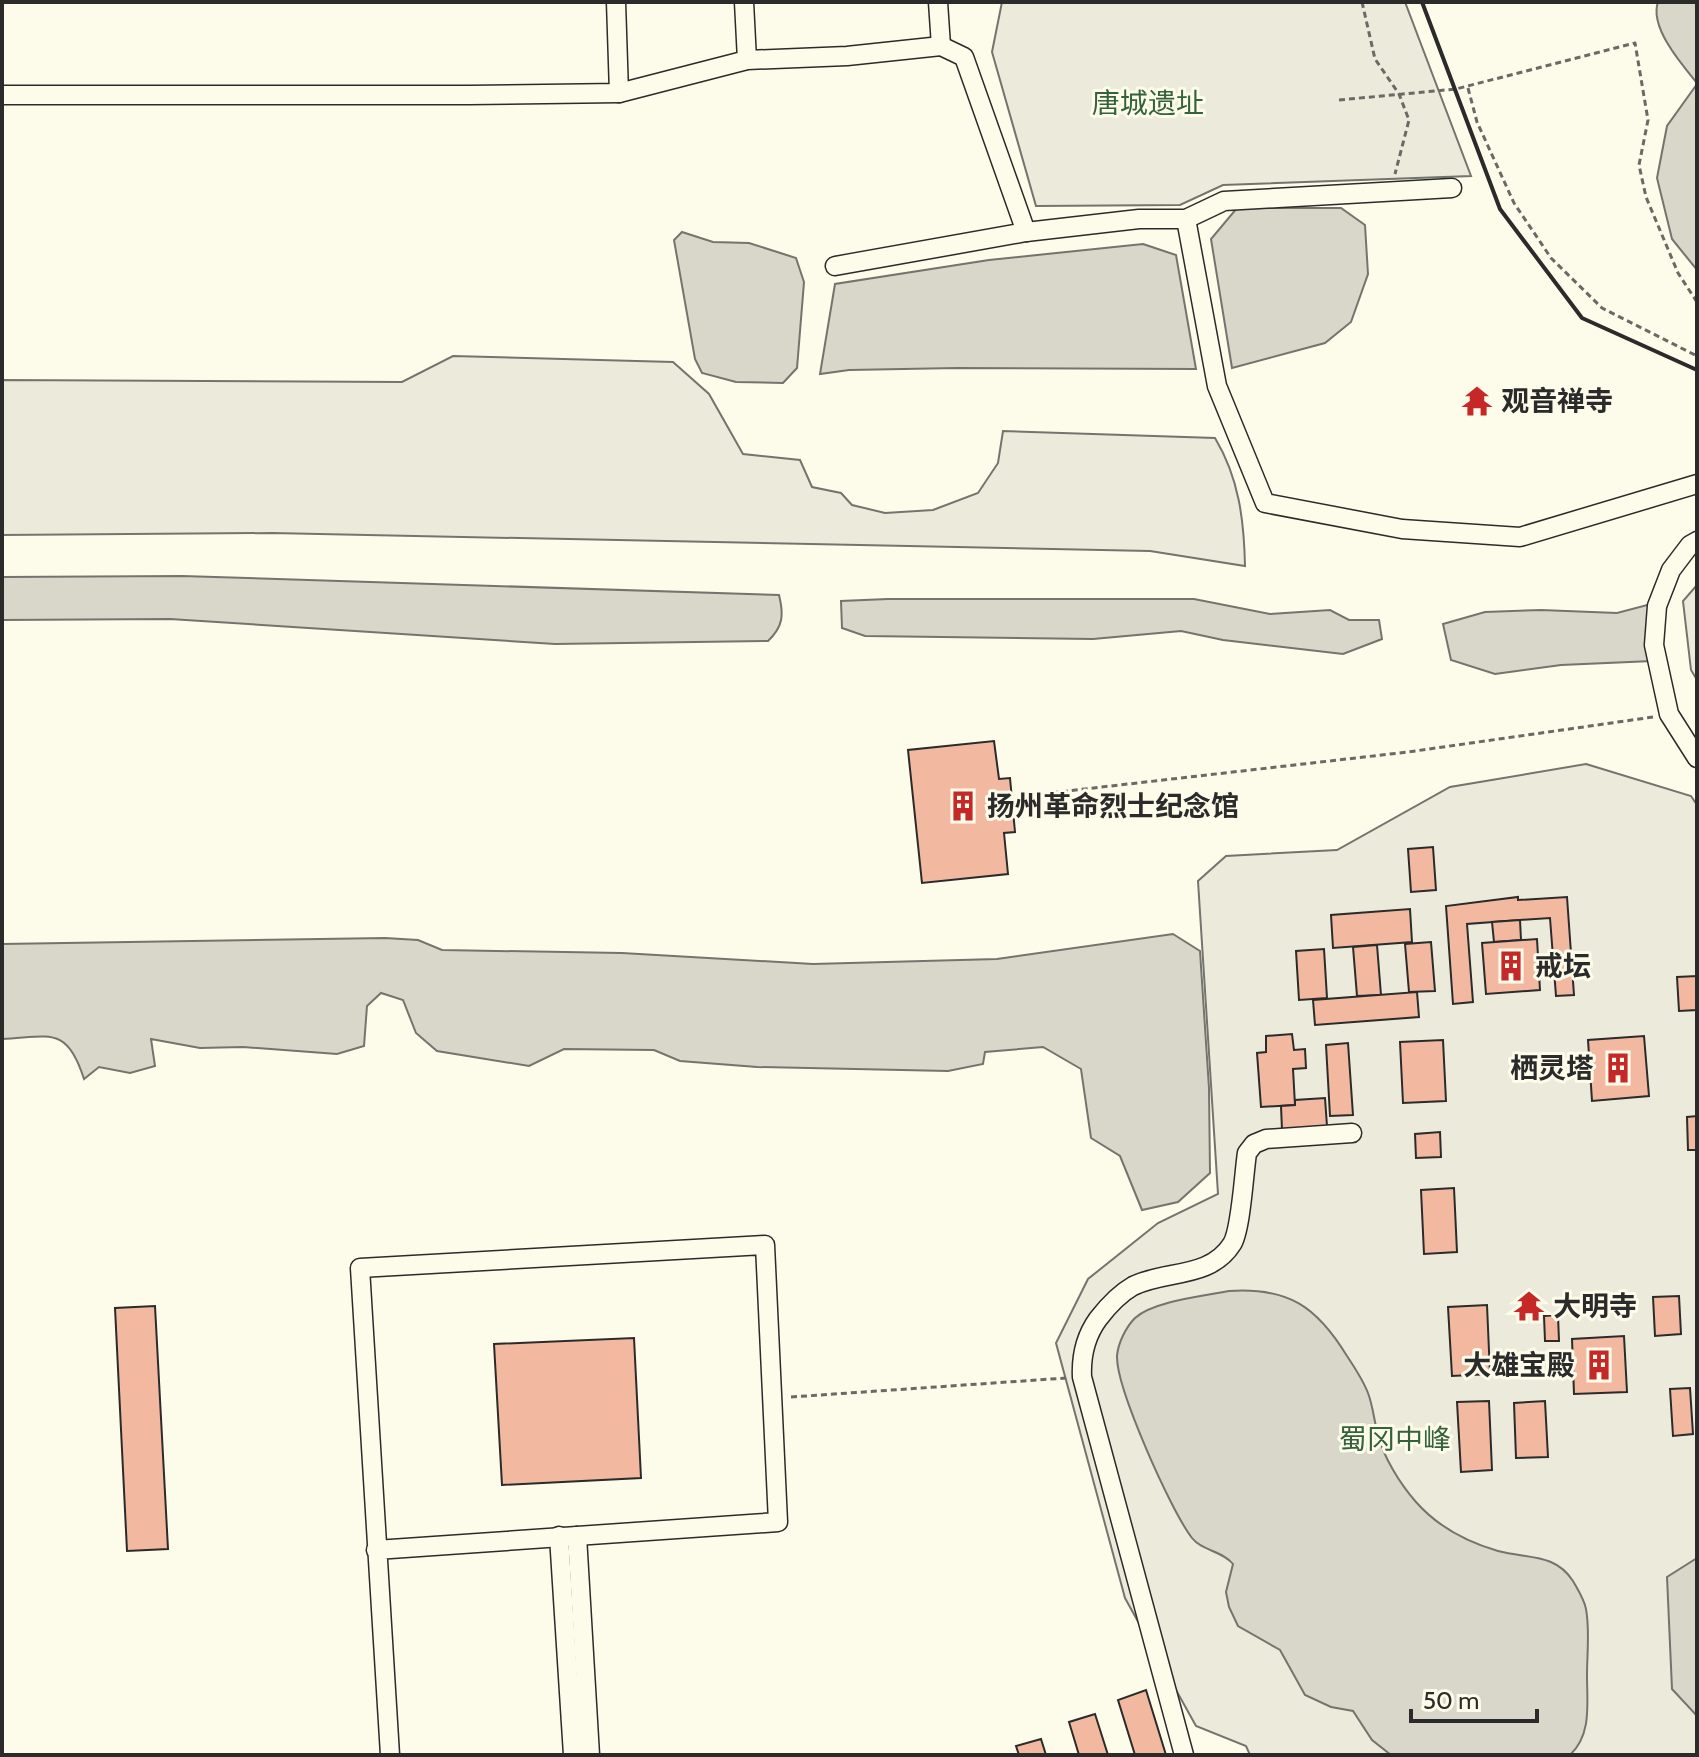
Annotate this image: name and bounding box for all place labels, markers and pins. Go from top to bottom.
temple icon: 观音禅寺 [1460,384,1494,418]
place label: 观音禅寺 [1501,384,1613,418]
building icon: 扬州革命烈士纪念馆 [946,789,980,823]
place label: 扬州革命烈士纪念馆 [987,789,1239,823]
building icon: 戒坛 [1494,949,1528,983]
place label: 戒坛 [1535,949,1591,983]
place label: 栖灵塔 [1510,1051,1594,1085]
building icon: 栖灵塔 [1601,1051,1635,1085]
temple icon: 大明寺 [1512,1289,1546,1323]
place label: 大明寺 [1553,1289,1637,1323]
place label: 大雄宝殿 [1463,1348,1575,1382]
building icon: 大雄宝殿 [1582,1348,1616,1382]

